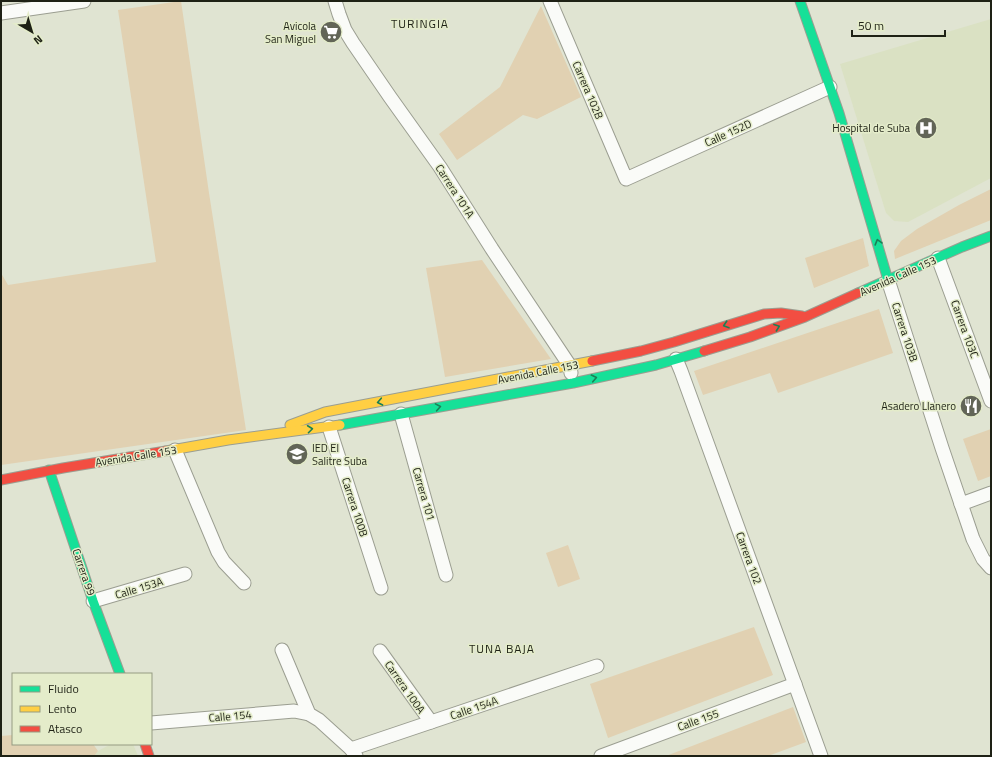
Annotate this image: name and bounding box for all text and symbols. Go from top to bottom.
north arrow [12,12,52,52]
scale bar [852,12,945,38]
district label: TURINGIA [391,14,449,33]
text: 50 m [858,16,884,35]
place label: Avicola San Miguel [265,18,316,47]
supermarket icon: Avicola San Miguel [318,19,344,45]
text: N [30,31,46,49]
street label: Carrera 102B [569,59,607,122]
street label: Calle 152D [702,115,754,151]
hospital icon: Hospital de Suba [913,115,939,141]
place label: Hospital de Suba [832,120,910,136]
street label: Carrera 101A [432,161,479,221]
one-way arrow [874,239,883,246]
street label: Avenida Calle 153 [857,252,939,300]
street label: Carrera 103C [947,298,983,360]
street label: Carrera 103B [888,300,922,364]
one-way arrow [723,320,730,329]
one-way arrow [774,324,781,332]
street label: Avenida Calle 153 [496,356,580,388]
one-way arrow [591,375,597,383]
restaurant icon: Asadero Llanero [958,393,984,419]
one-way arrow [377,397,383,405]
place label: Asadero Llanero [881,398,956,414]
one-way arrow [435,403,442,412]
one-way arrow [307,425,313,434]
place label: IED El Salitre Suba [312,440,368,469]
school or university icon: IED El Salitre Suba [284,441,310,467]
street label: Avenida Calle 153 [94,442,178,470]
street label: Carrera 101 [409,465,439,523]
street label: Carrera 100B [338,475,372,539]
street label: Carrera 102 [732,530,766,586]
street label: Carrera 99 [69,546,99,598]
street label: Calle 153A [113,573,165,603]
district label: TUNA BAJA [469,639,535,658]
street label: Carrera 100A [381,657,429,717]
legend [12,673,152,745]
text: Fluido [48,679,79,698]
street label: Calle 154A [448,692,500,724]
text: Lento [48,699,77,718]
street label: Calle 155 [675,705,721,735]
street label: Calle 154 [208,706,252,726]
text: Atasco [48,719,82,738]

